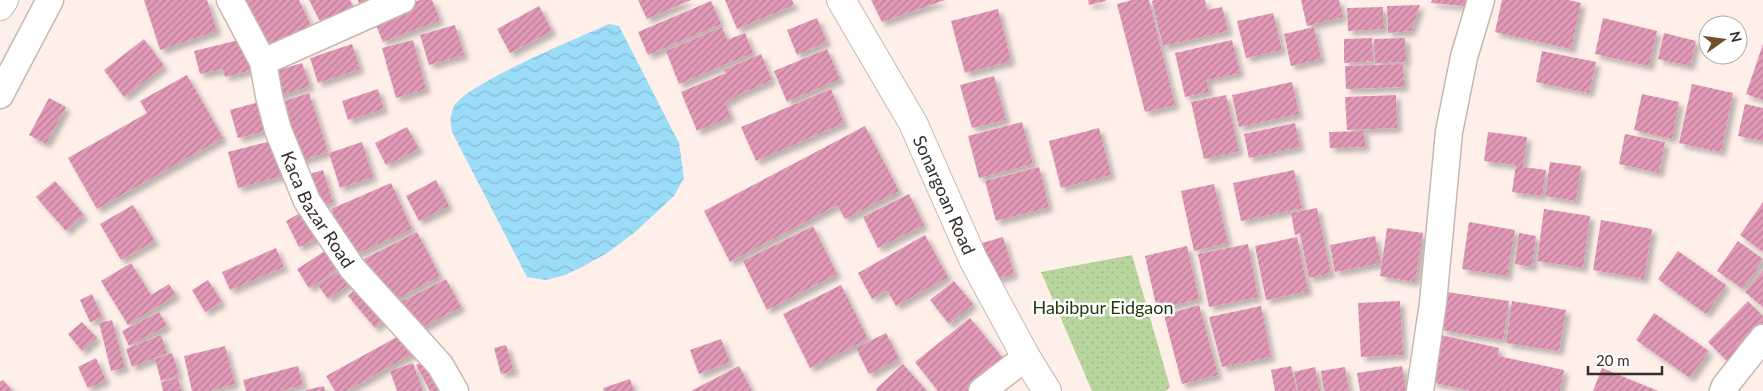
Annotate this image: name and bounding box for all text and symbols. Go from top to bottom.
north arrow [1698,15,1748,65]
text: N [1727,29,1746,44]
street label: Sonargoan Road [909,132,981,258]
street label: Kaca Bazar Road [277,148,360,272]
park label: Habibpur Eidgaon [1032,296,1174,318]
scale bar [1588,344,1662,376]
text: 20 m [1596,351,1630,369]

